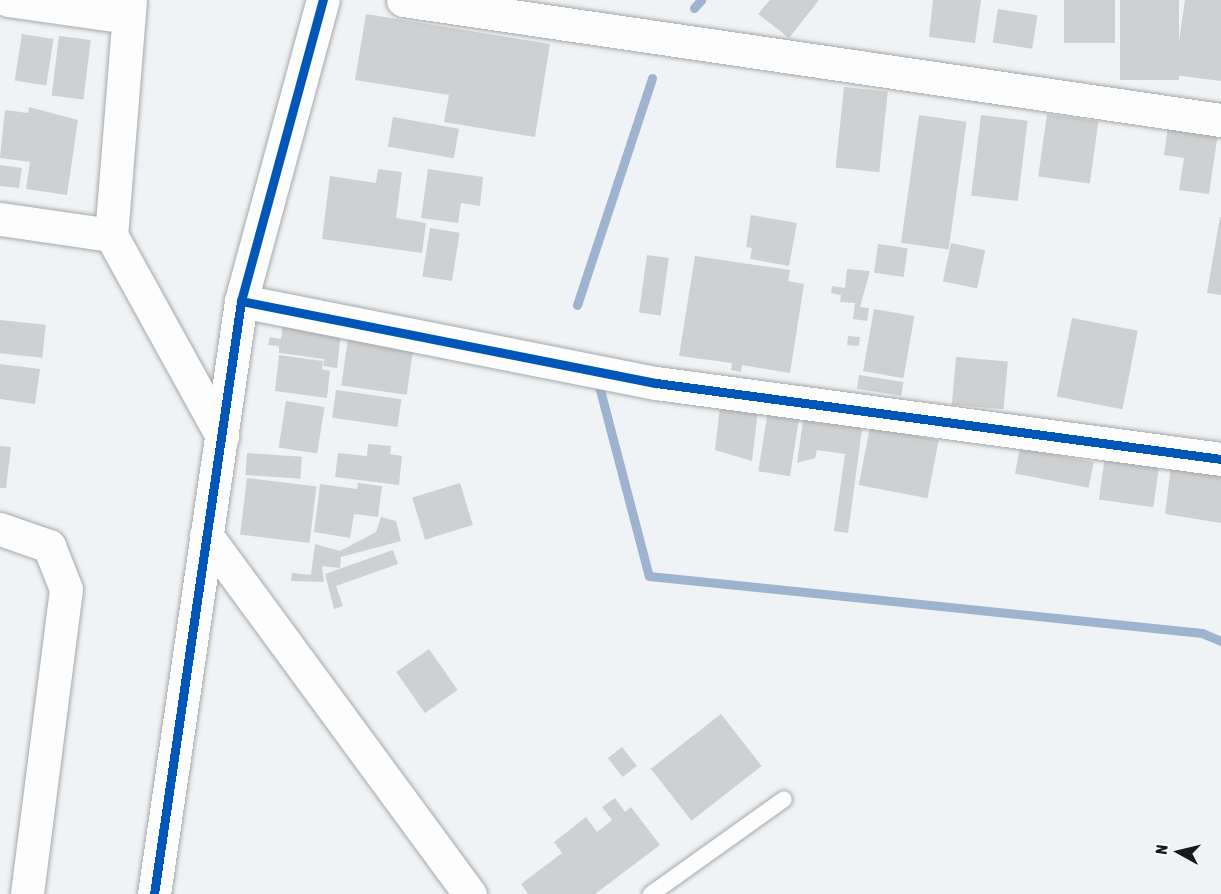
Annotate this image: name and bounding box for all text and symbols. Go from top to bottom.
north arrow [1149,822,1209,882]
text: N [1152,844,1171,855]

